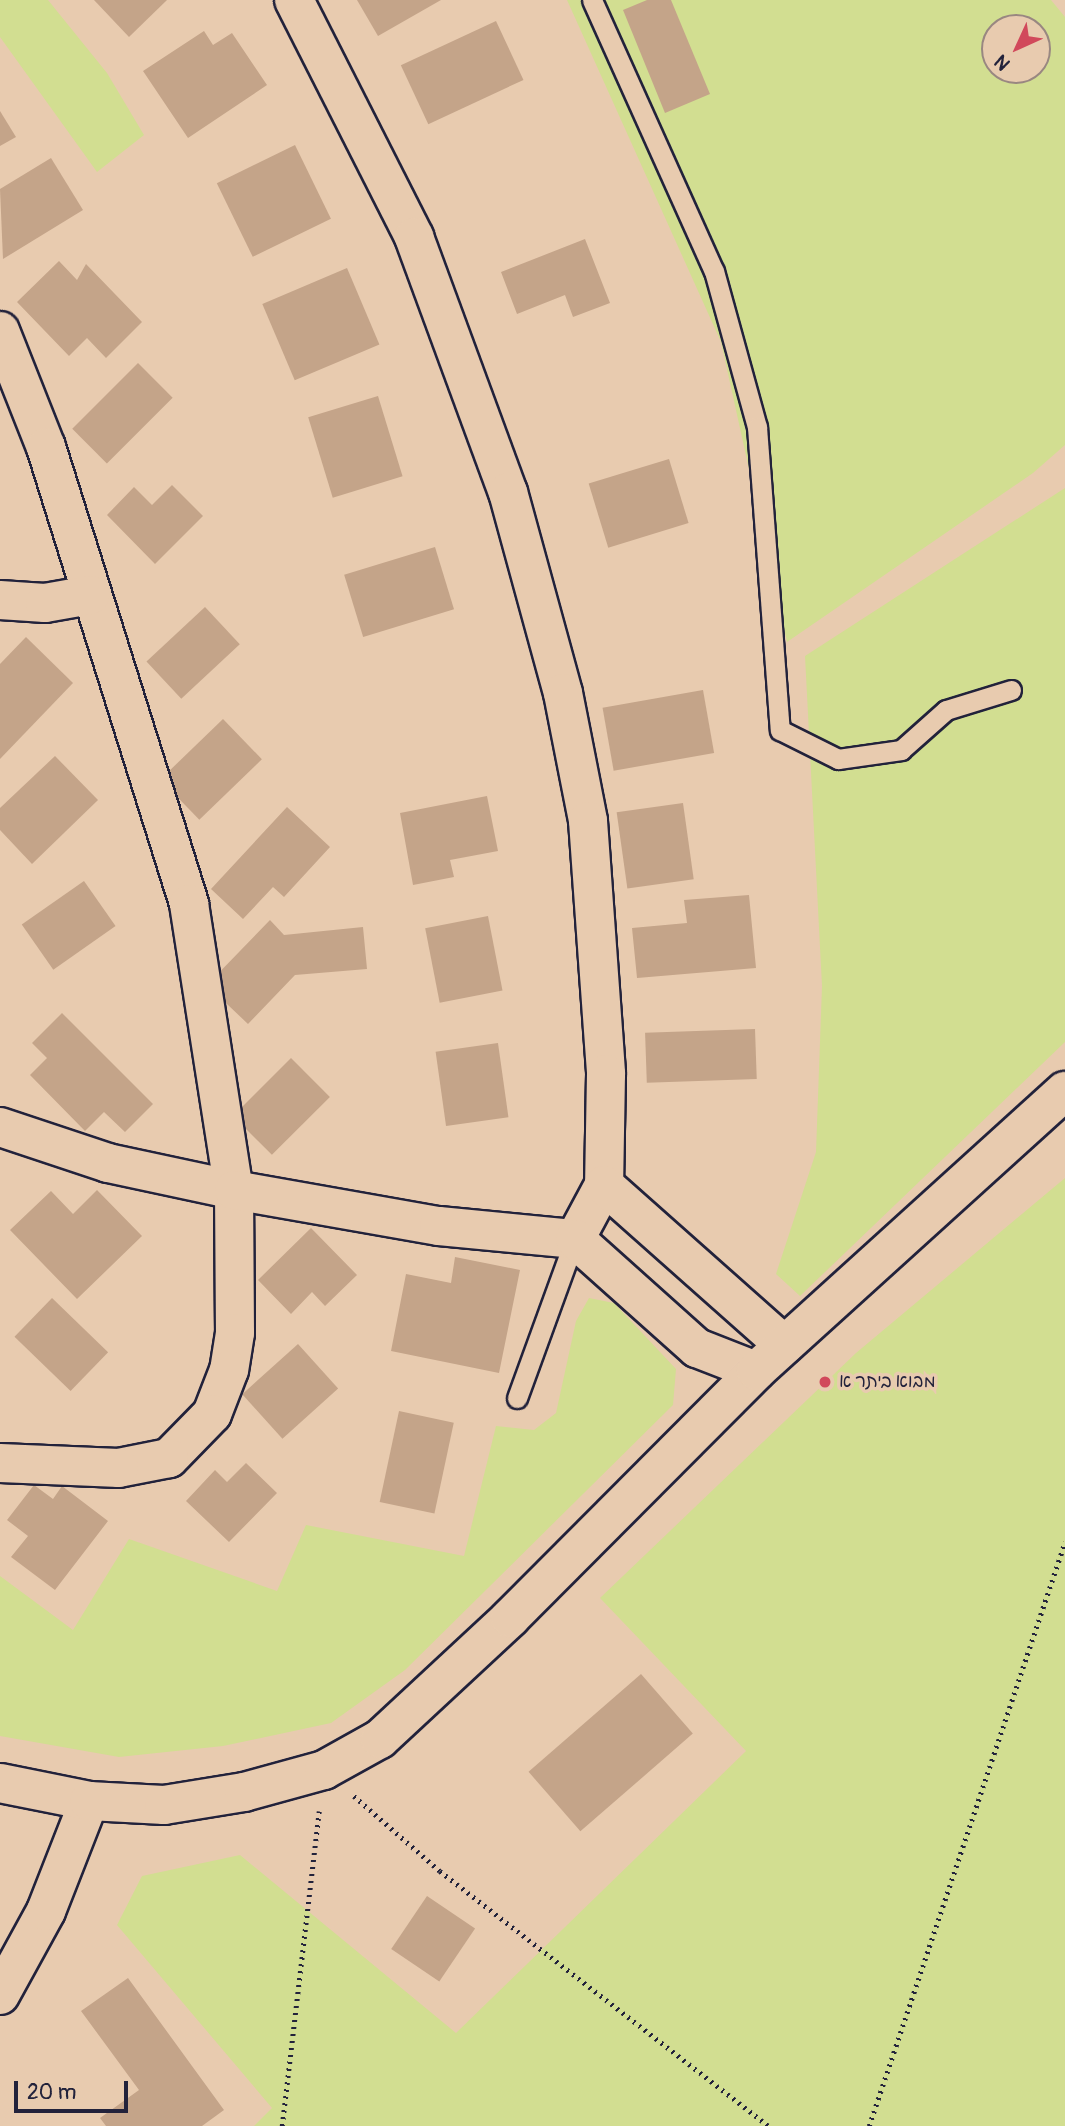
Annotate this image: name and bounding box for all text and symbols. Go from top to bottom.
north arrow [981,14,1051,84]
text: N [990,49,1016,75]
place label: מבוא ביתר א [839,1371,935,1393]
marker: מבוא ביתר א [817,1374,833,1390]
scale bar [18,2066,131,2110]
text: 20 m [27,2079,76,2106]

